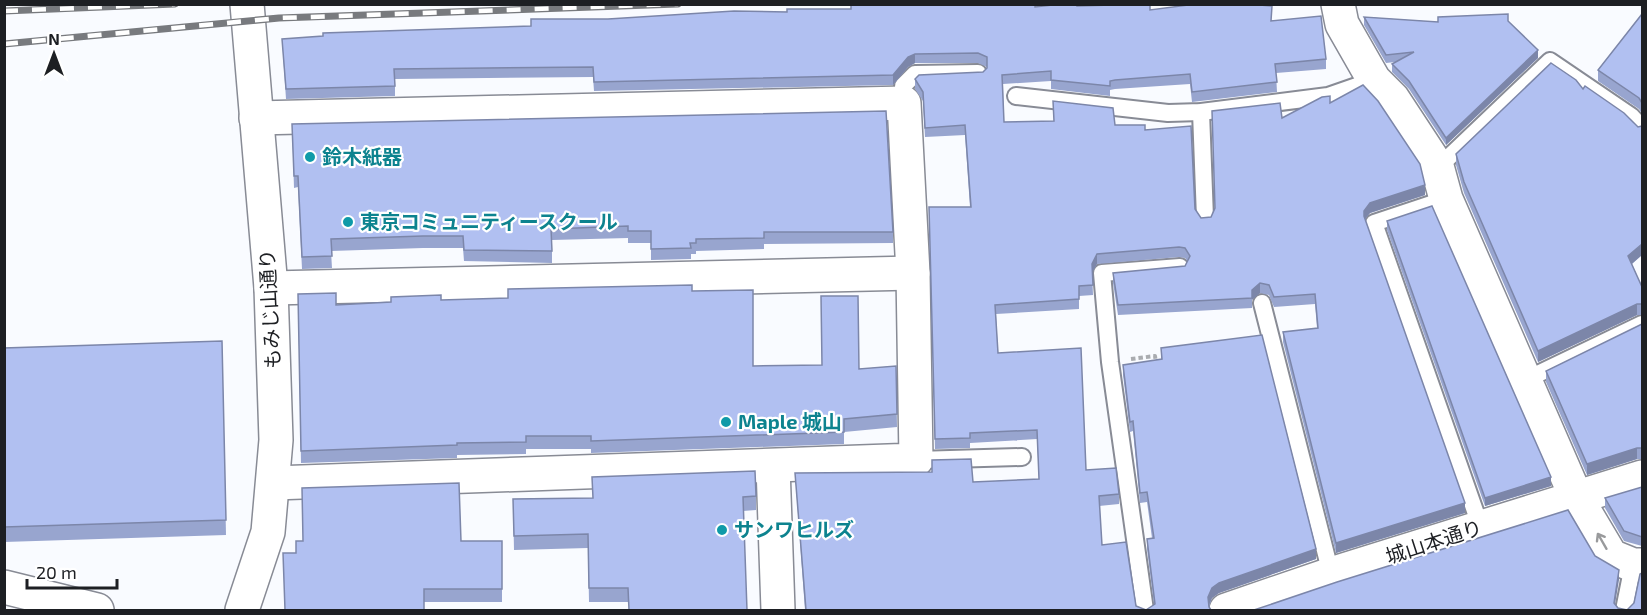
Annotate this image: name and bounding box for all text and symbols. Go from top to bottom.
north arrow [24,24,84,84]
text: N [48,29,60,48]
place label: 鈴木紙器 [322,144,402,168]
marker: 鈴木紙器 [303,150,317,164]
place label: 東京コミュニティースクール [360,209,618,233]
marker: 東京コミュニティースクール [341,215,355,229]
street label: もみじ山通り [254,249,284,370]
place label: Maple 城山 [738,409,842,433]
marker: Maple 城山 [719,415,733,429]
street label: 城山本通り [1382,514,1485,568]
place label: サンワヒルズ [734,517,854,541]
marker: サンワヒルズ [715,523,729,537]
one-way arrow [1596,533,1608,550]
scale bar [27,552,117,590]
text: 20 m [36,561,77,583]

